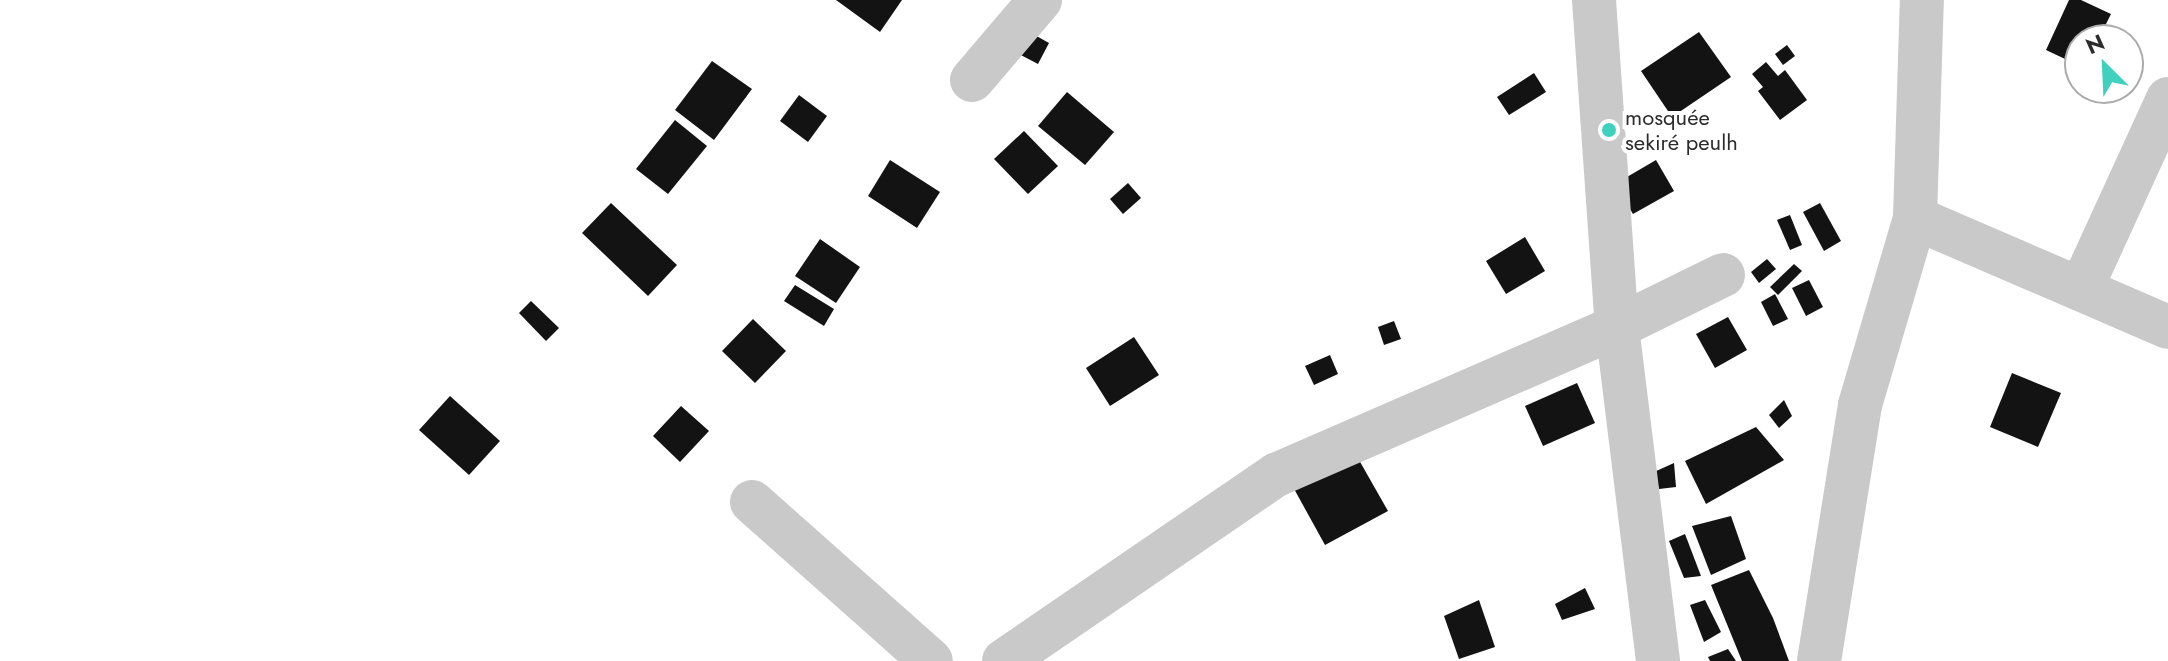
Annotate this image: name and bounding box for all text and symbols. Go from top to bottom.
north arrow [2064,24,2144,104]
text: N [2081,26,2110,62]
place label: mosquée sekiré peulh [1625,104,1738,156]
marker: mosquée sekiré peulh [1600,121,1618,139]

